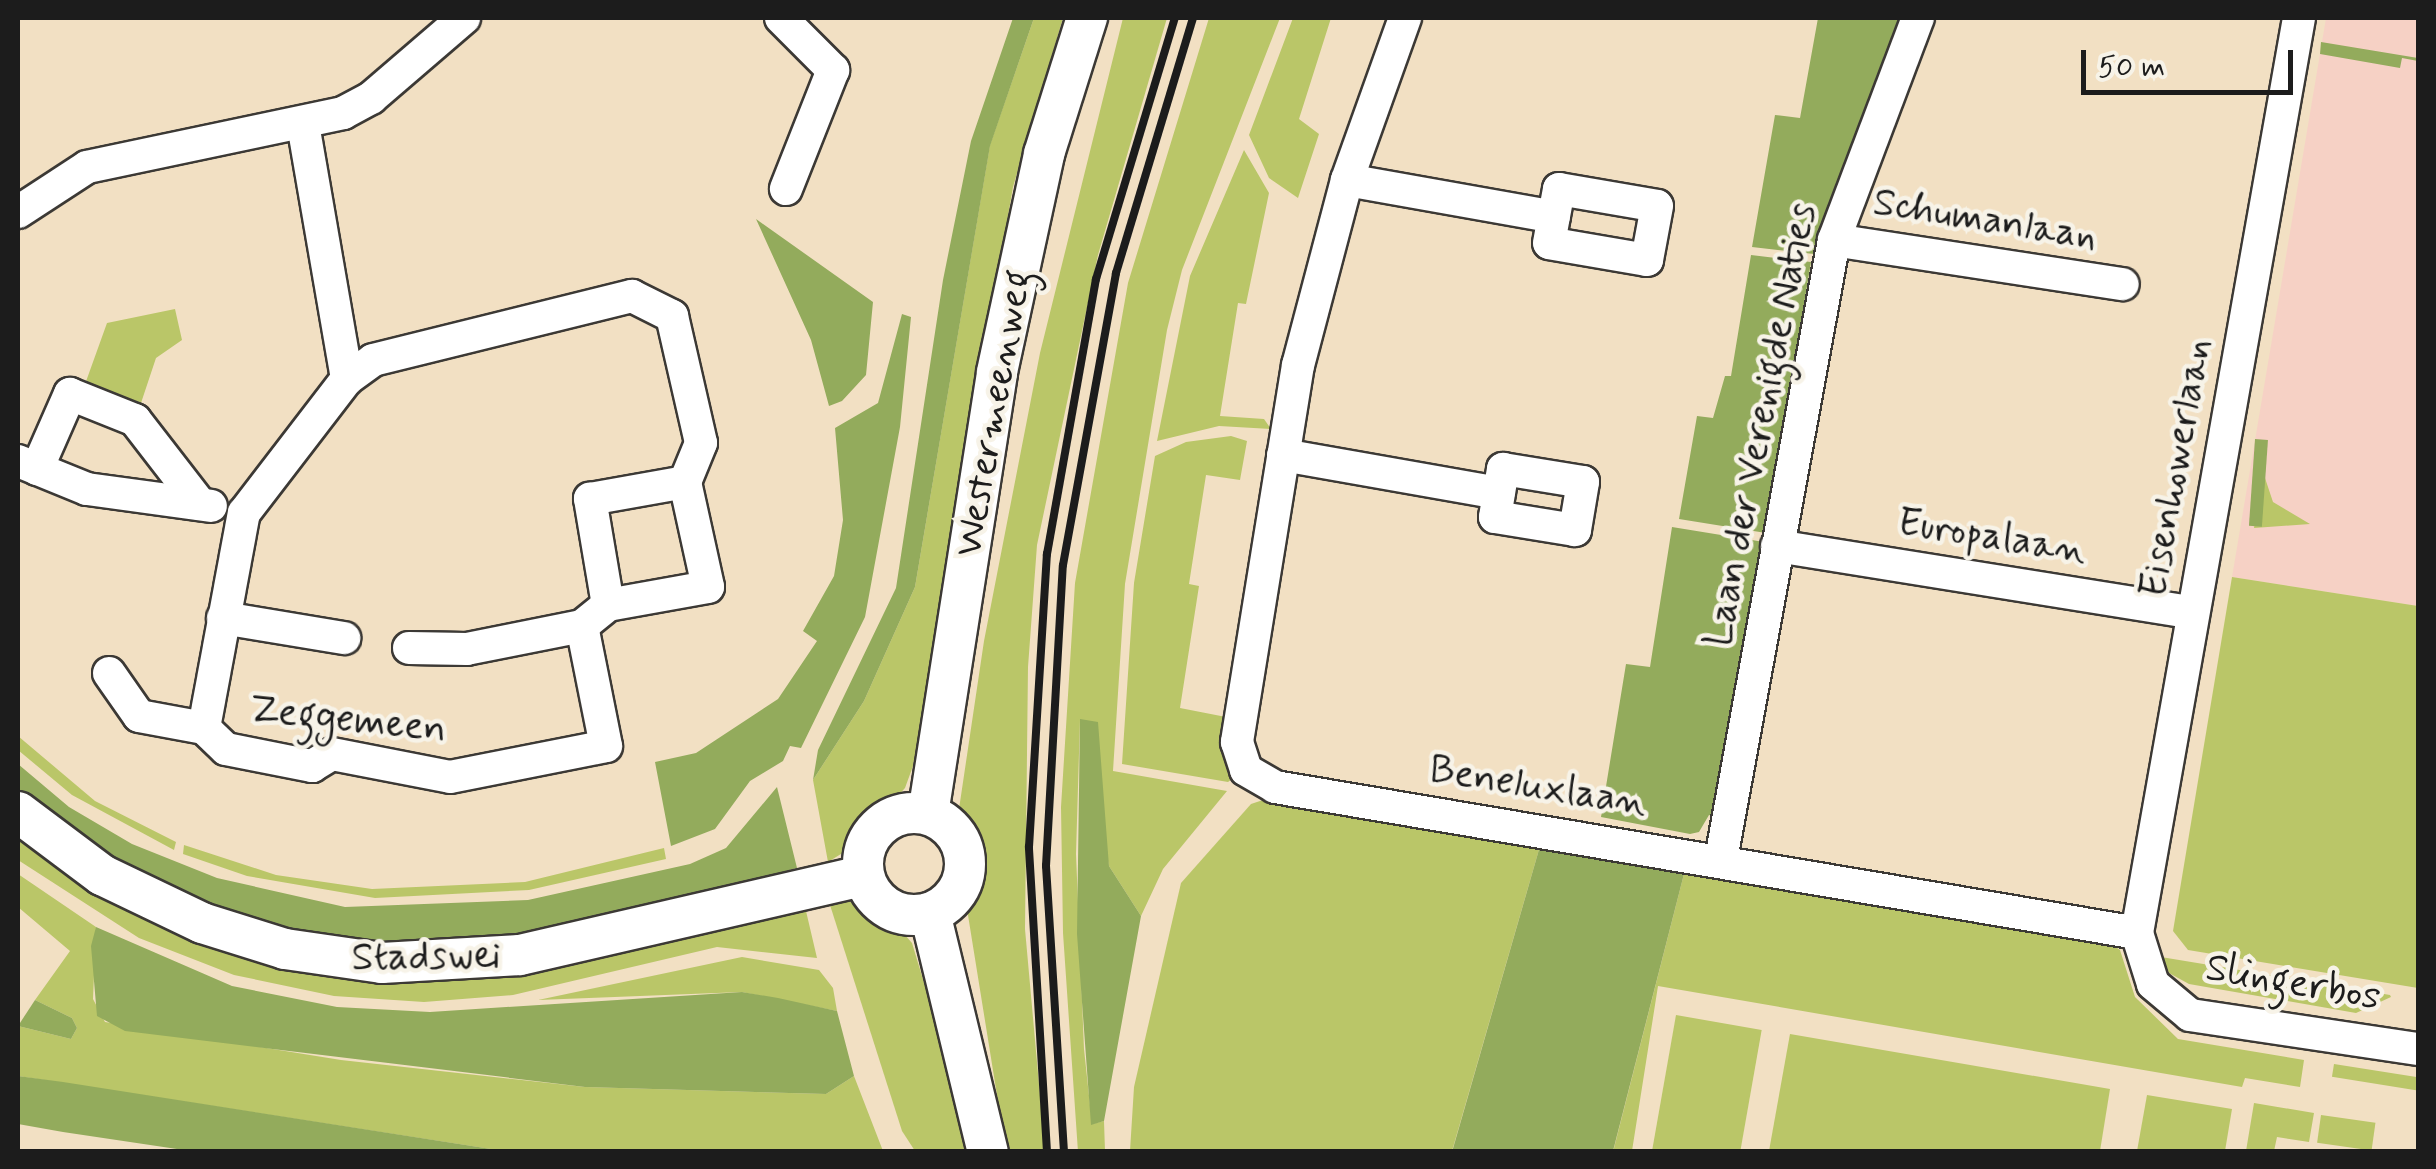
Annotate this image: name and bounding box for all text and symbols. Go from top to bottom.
scale bar [2086,30,2298,92]
text: 50 m [2098,48,2165,87]
street label: Schumanlaan [1870,179,2100,261]
street label: Laan der Verenigde Naties [1694,196,1828,654]
street label: Westermeenweg [945,266,1043,560]
street label: Eisenhowerlaan [2130,335,2222,601]
street label: Europalaan [1894,498,2090,576]
street label: Zeggemeen [247,686,449,754]
street label: Beneluxlaan [1426,746,1650,828]
street label: Stadswei [351,932,501,982]
street label: Slingerbos [2202,944,2384,1022]

